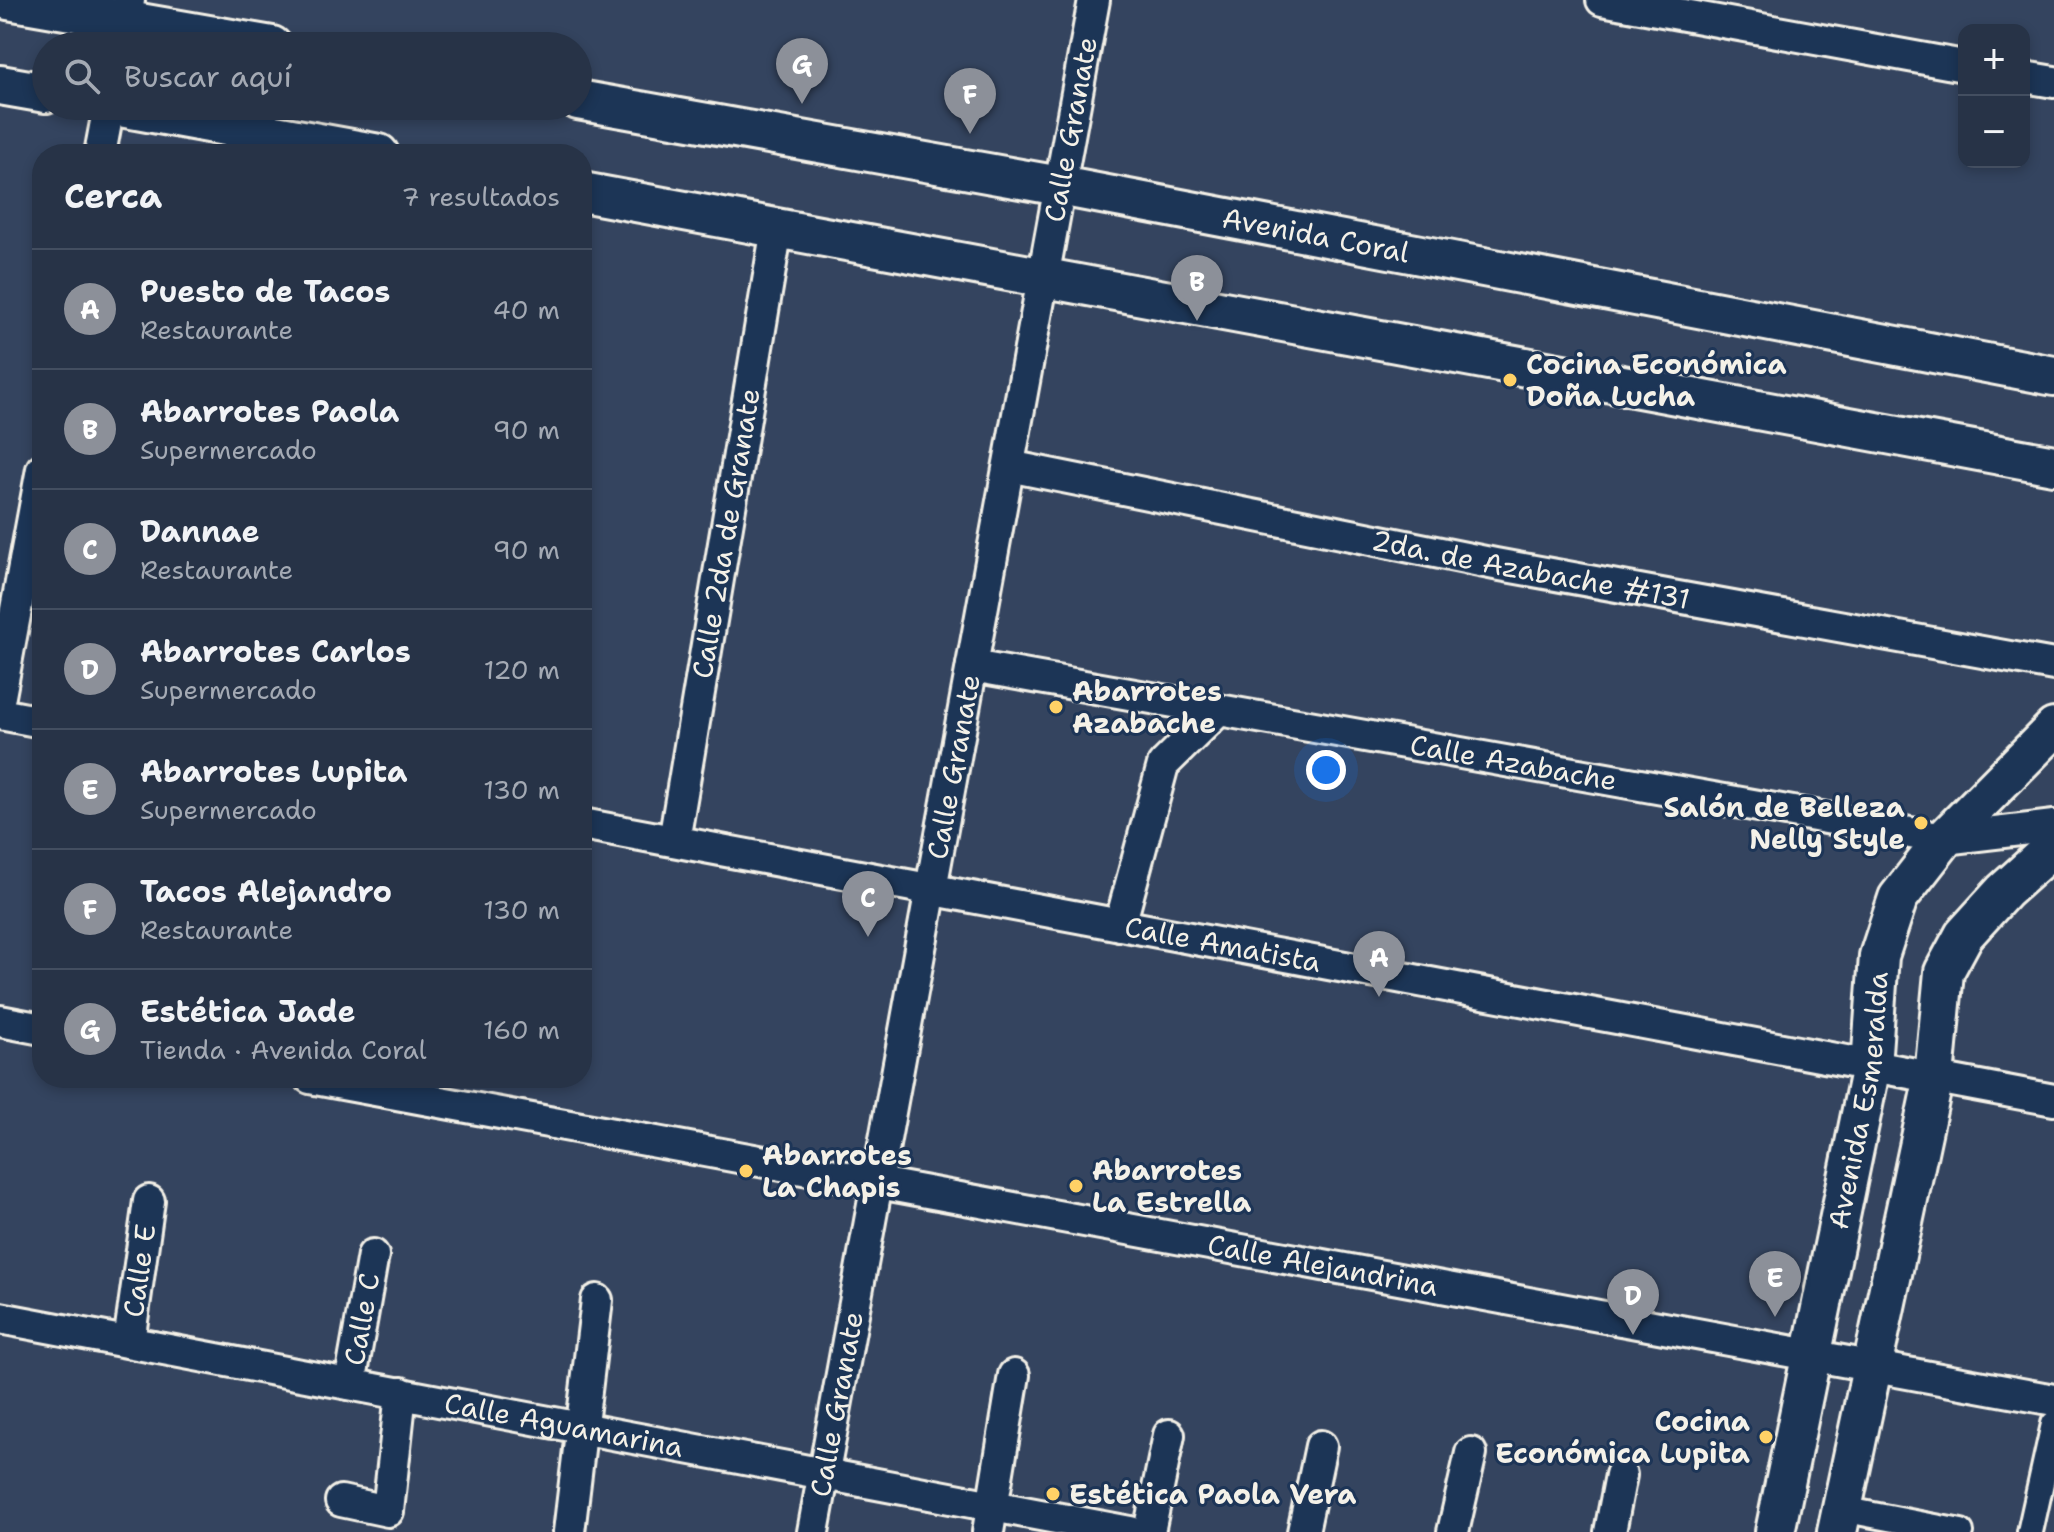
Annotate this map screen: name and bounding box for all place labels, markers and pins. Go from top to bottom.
pin: G [776,38,828,104]
pin: F [944,68,996,134]
pin: B [1171,255,1223,321]
place label: Cocina Económica Doña Lucha [1526,345,1787,415]
marker: Cocina Económica Doña Lucha [1501,371,1519,389]
place label: Abarrotes Azabache [1072,672,1222,742]
marker: Abarrotes Azabache [1047,698,1065,716]
place label: Salón de Belleza Nelly Style [1664,788,1905,858]
marker: Salón de Belleza Nelly Style [1912,814,1930,832]
pin: C [842,871,894,937]
pin: A [1353,931,1405,997]
place label: Abarrotes La Chapis [762,1136,912,1206]
place label: Abarrotes La Estrella [1092,1151,1251,1221]
marker: Abarrotes La Chapis [737,1162,755,1180]
marker: Abarrotes La Estrella [1067,1177,1085,1195]
pin: E [1749,1251,1801,1317]
pin: D [1607,1269,1659,1335]
place label: Cocina Económica Lupita [1495,1402,1750,1472]
marker: Cocina Económica Lupita [1757,1428,1775,1446]
place label: Estética Paola Vera [1069,1475,1356,1513]
marker: Estética Paola Vera [1044,1485,1062,1503]

